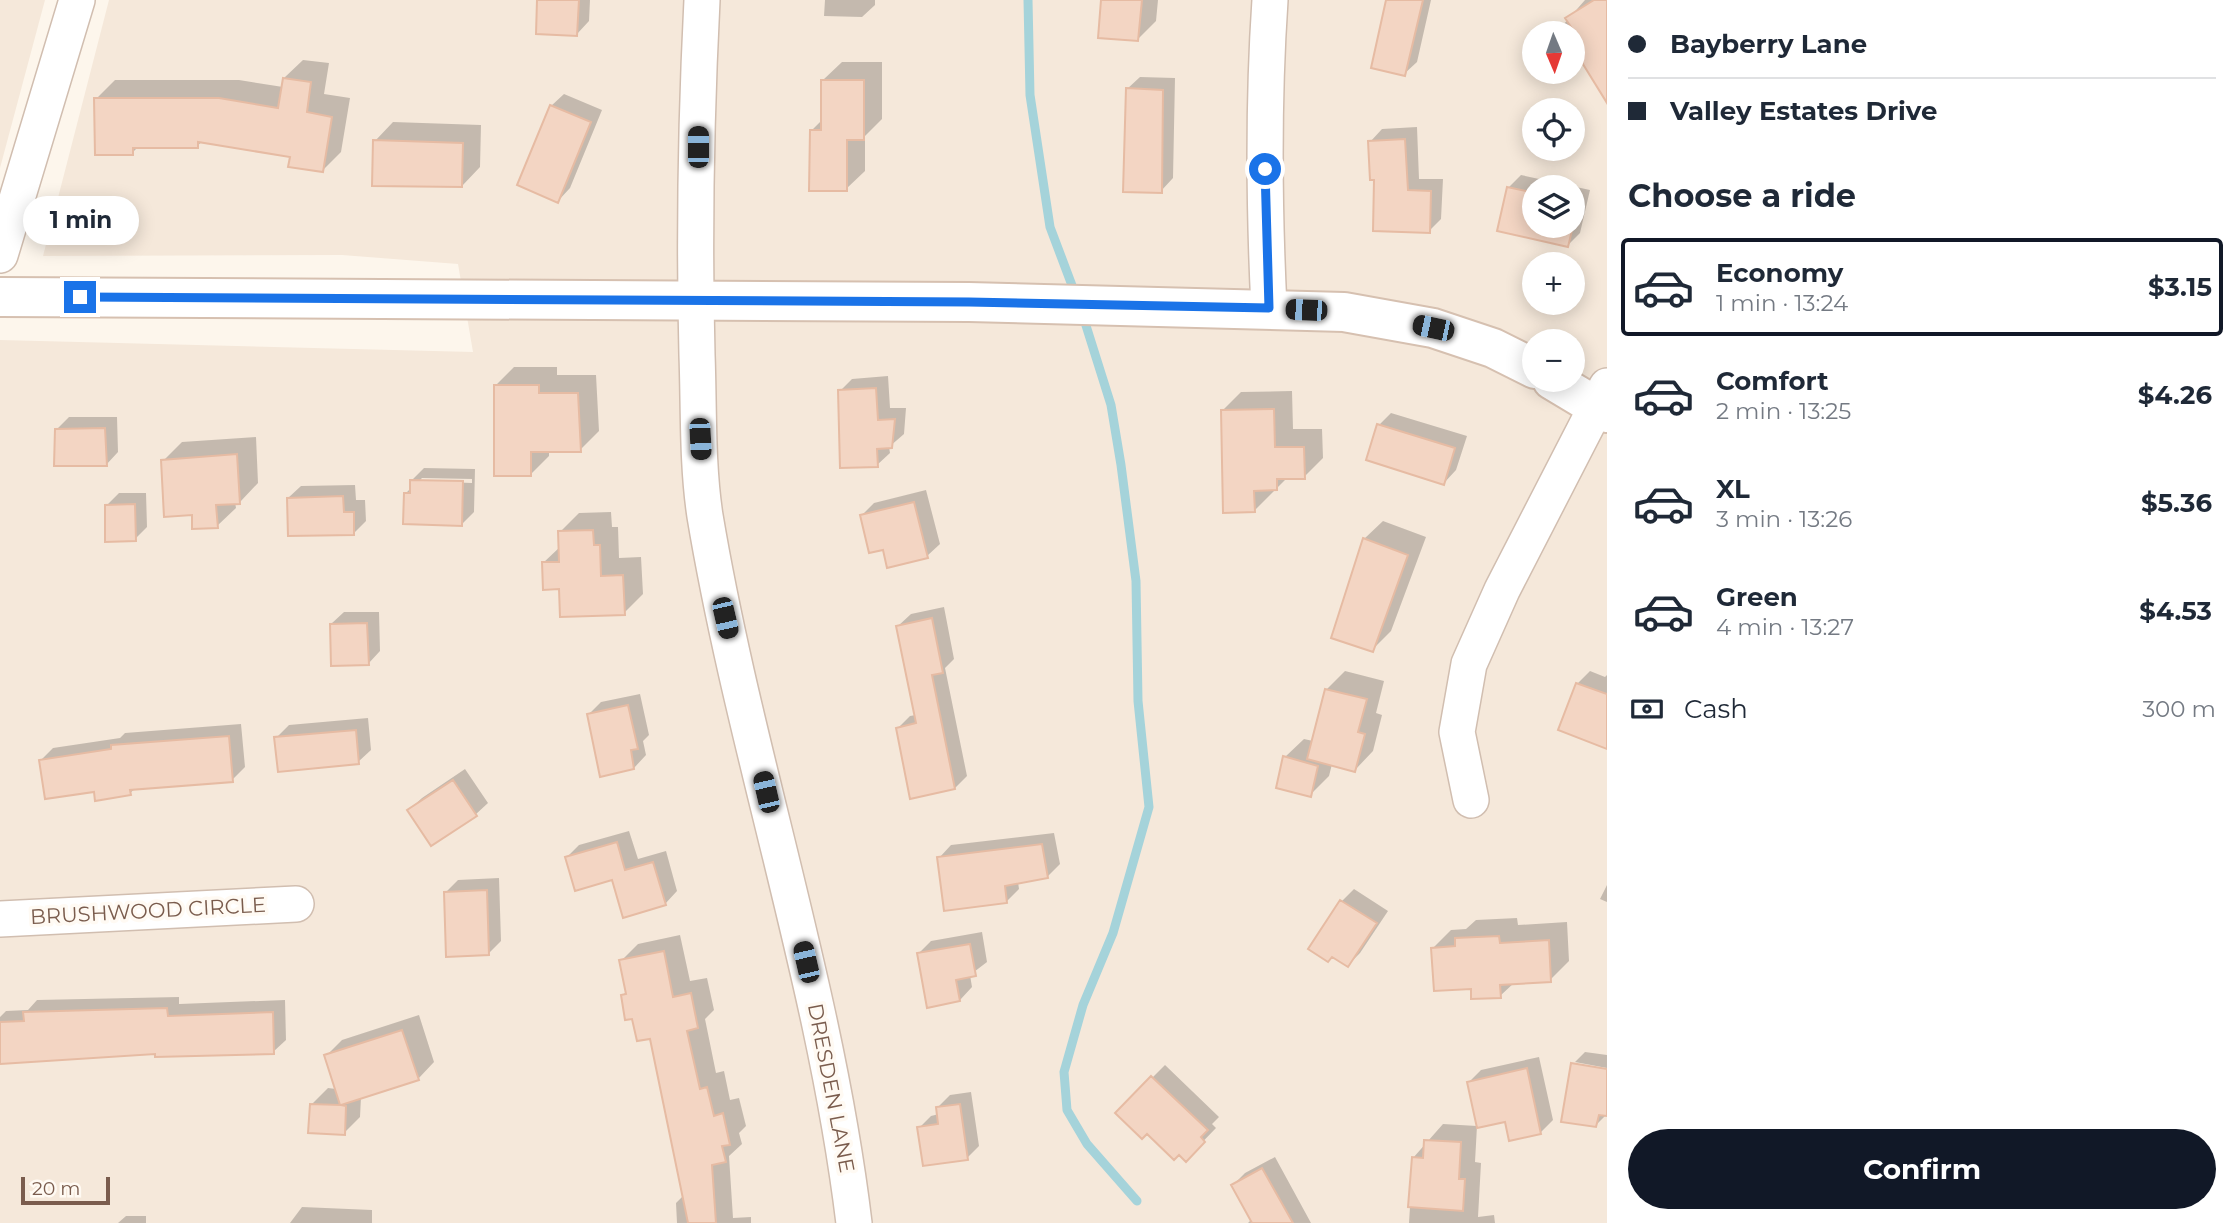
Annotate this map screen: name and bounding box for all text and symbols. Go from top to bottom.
north arrow [1522,21,1586,84]
map controls [1522,21,1585,392]
text: Bayberry Lane [1670,28,1867,60]
text: Valley Estates Drive [1670,95,1937,127]
button: locate [1522,98,1585,161]
car [688,126,709,168]
route start [1249,153,1281,185]
button: layers [1522,175,1585,238]
text: Choose a ride [1628,176,1856,215]
callout: 1 min [22,196,138,244]
text: 1 min [50,206,112,234]
button: + [1522,252,1585,315]
icon: car [1632,256,1695,319]
text: Economy [1716,257,1843,289]
text: $3.15 [2148,271,2212,303]
route end [64,281,96,313]
text: 1 min · 13:24 [1716,289,1848,317]
car [1285,299,1328,321]
car [1411,313,1456,343]
button: − [1522,329,1585,392]
icon: car [1632,364,1695,427]
text: Comfort [1716,365,1828,397]
text: $4.26 [2138,379,2212,411]
text: 2 min · 13:25 [1716,397,1851,425]
car [689,417,712,461]
icon: car [1632,472,1695,535]
text: XL [1716,473,1750,505]
text: $5.36 [2141,487,2212,519]
text: 3 min · 13:26 [1716,505,1852,533]
icon: car [1632,580,1695,643]
text: Green [1716,581,1798,613]
car [711,595,740,641]
text: $4.53 [2139,595,2212,627]
text: 4 min · 13:27 [1716,613,1854,641]
icon: cash [1628,690,1666,728]
text: Cash [1684,693,1748,725]
text: 300 m [2142,695,2216,723]
car [752,769,781,815]
street label: BRUSHWOOD CIRCLE [29,892,266,929]
car [792,939,821,985]
street label: DRESDEN LANE [803,1001,860,1175]
button: Confirm [1628,1129,2216,1209]
scale bar [21,1174,110,1206]
text: 20 m [32,1177,80,1200]

